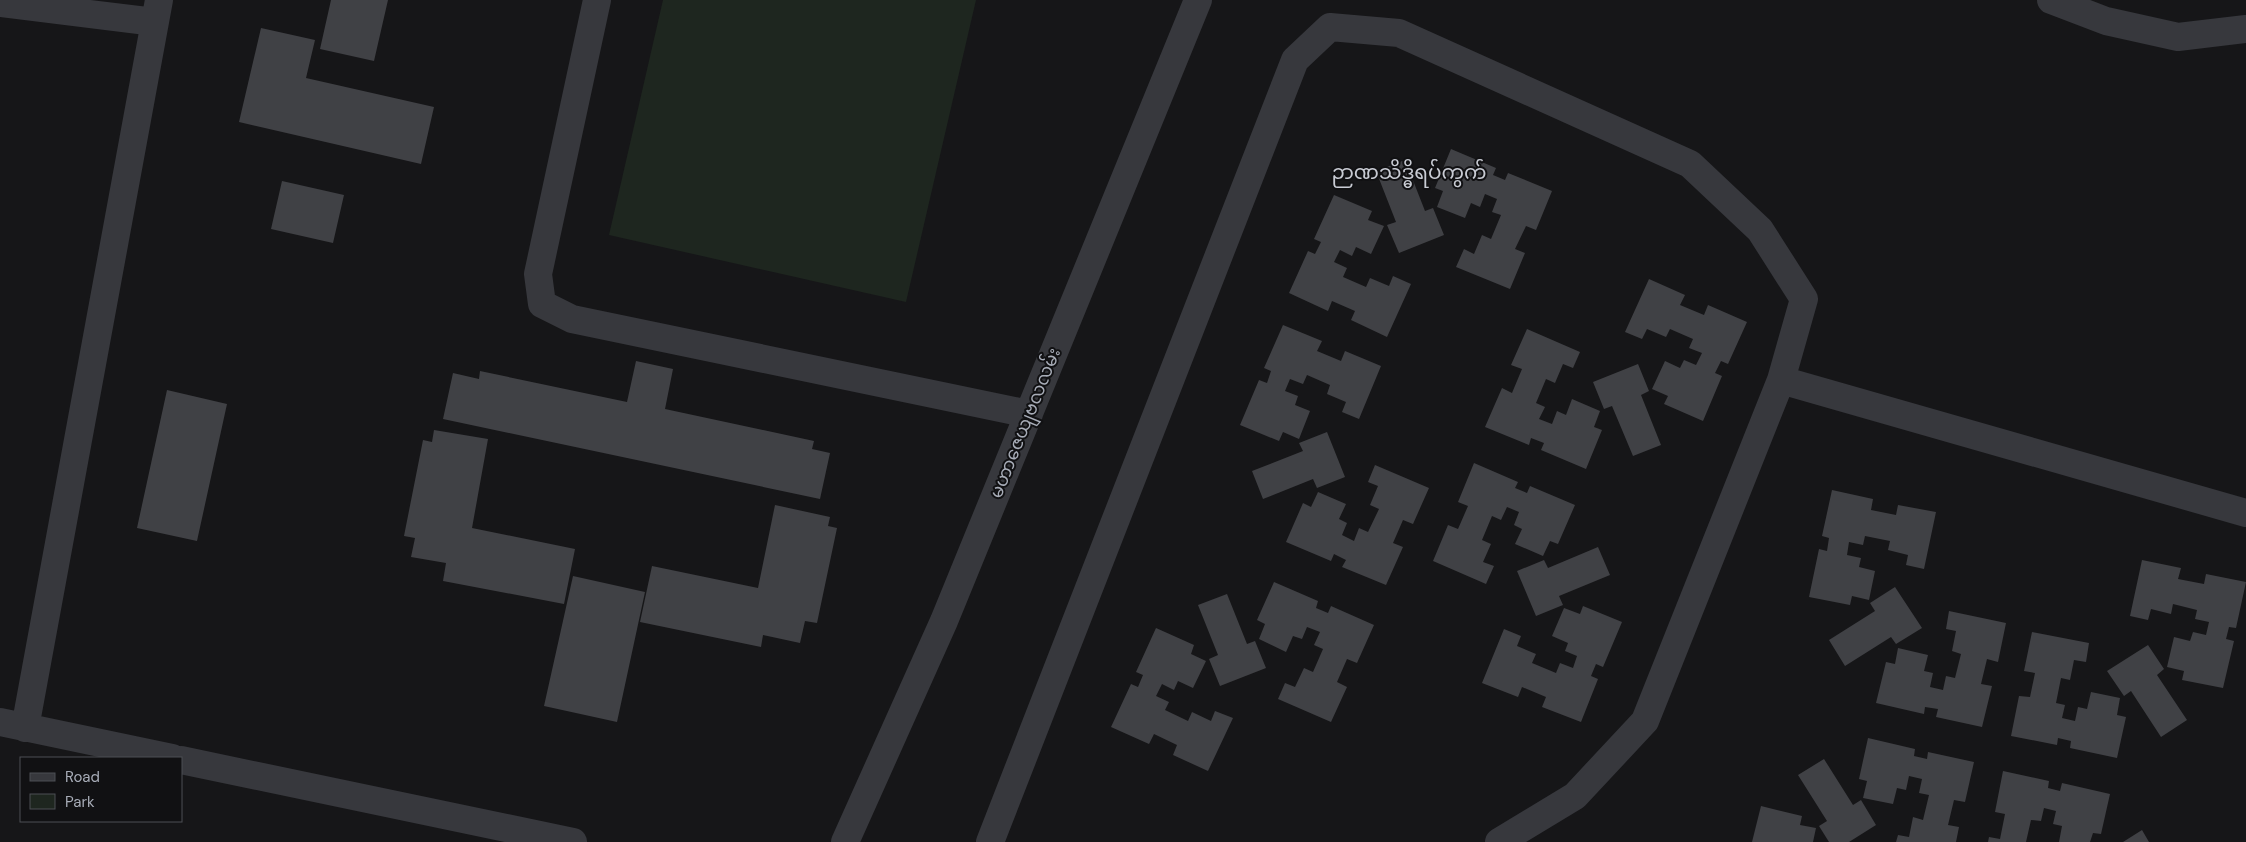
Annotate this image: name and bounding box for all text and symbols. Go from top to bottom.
district label: ဉာဏသိဒ္ဓိရပ်ကွက် [1331,158,1487,188]
street label: မဟာဇေယျဗလလမ်း [983,344,1069,503]
legend [20,757,182,822]
text: Road [65,767,100,787]
text: Park [65,792,95,812]

